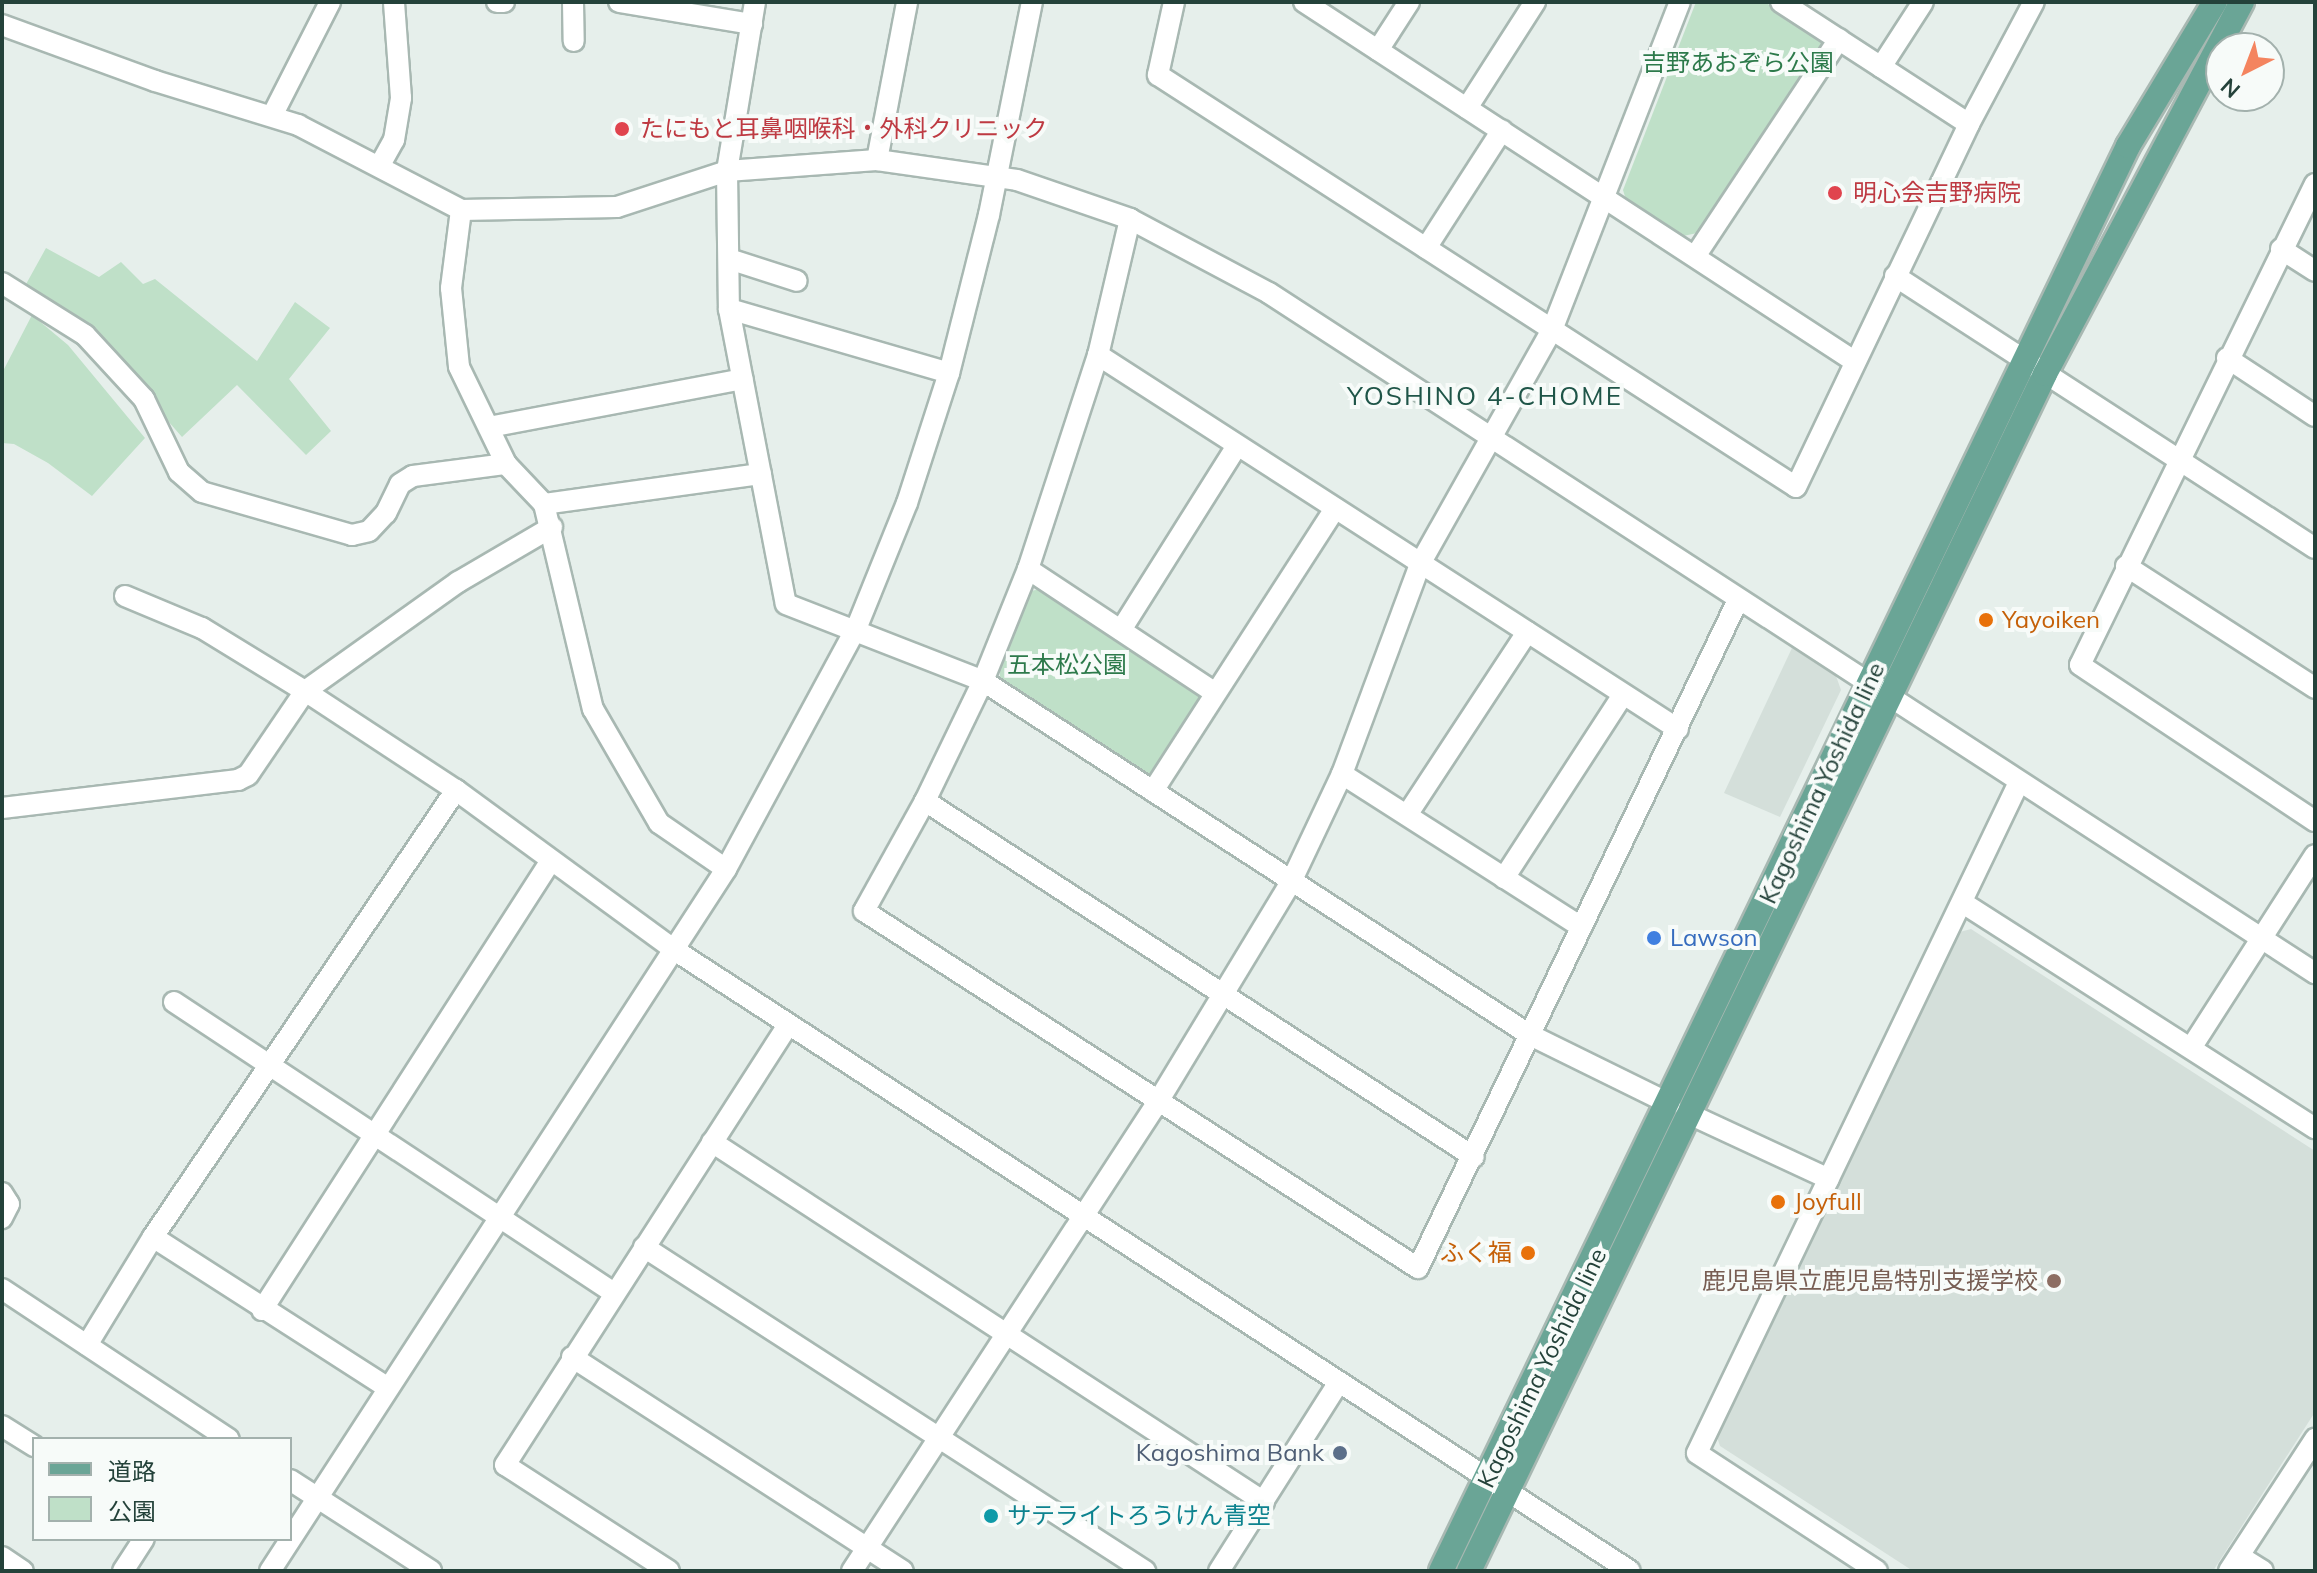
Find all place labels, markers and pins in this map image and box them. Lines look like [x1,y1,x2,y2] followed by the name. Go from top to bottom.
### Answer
[640,115,1048,143] place label: たにもと耳鼻咽喉科・外科クリニック
[611,118,633,140] marker: たにもと耳鼻咽喉科・外科クリニック
[1853,179,2021,207] place label: 明心会吉野病院
[1824,182,1846,204] marker: 明心会吉野病院
[2002,606,2100,634] place label: Yayoiken
[1977,611,1995,629] marker: Yayoiken
[1670,924,1758,952] place label: Lawson
[1645,929,1663,947] marker: Lawson
[1794,1188,1862,1216] place label: Joyfull
[1769,1193,1787,1211] marker: Joyfull
[1440,1239,1512,1267] place label: ふく福
[1519,1244,1537,1262] marker: ふく福
[1702,1267,2038,1295] place label: 鹿児島県立鹿児島特別支援学校
[2045,1272,2063,1290] marker: 鹿児島県立鹿児島特別支援学校
[1136,1439,1324,1467] place label: Kagoshima Bank
[1331,1444,1349,1462] marker: Kagoshima Bank
[1007,1502,1271,1530] place label: サテライトろうけん青空
[982,1507,1000,1525] marker: サテライトろうけん青空

